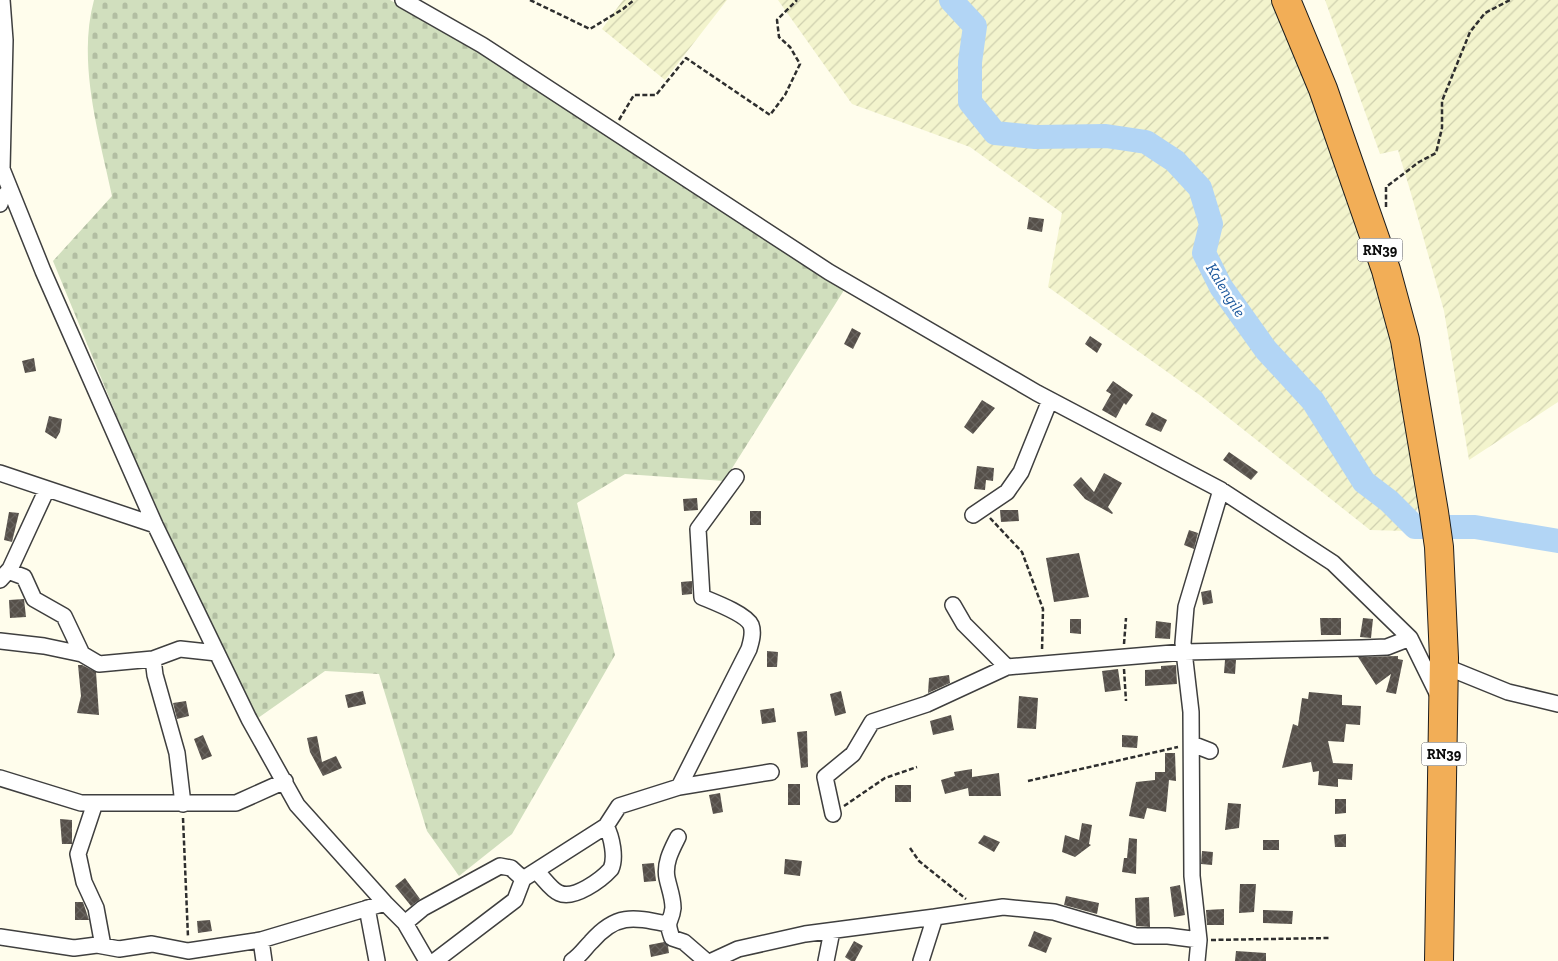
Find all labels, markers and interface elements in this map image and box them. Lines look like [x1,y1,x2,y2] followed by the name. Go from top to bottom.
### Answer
[1358,238,1402,262] road number: RN39
[1202,259,1250,321] water label: Kalengile
[1422,742,1466,766] road number: RN39

